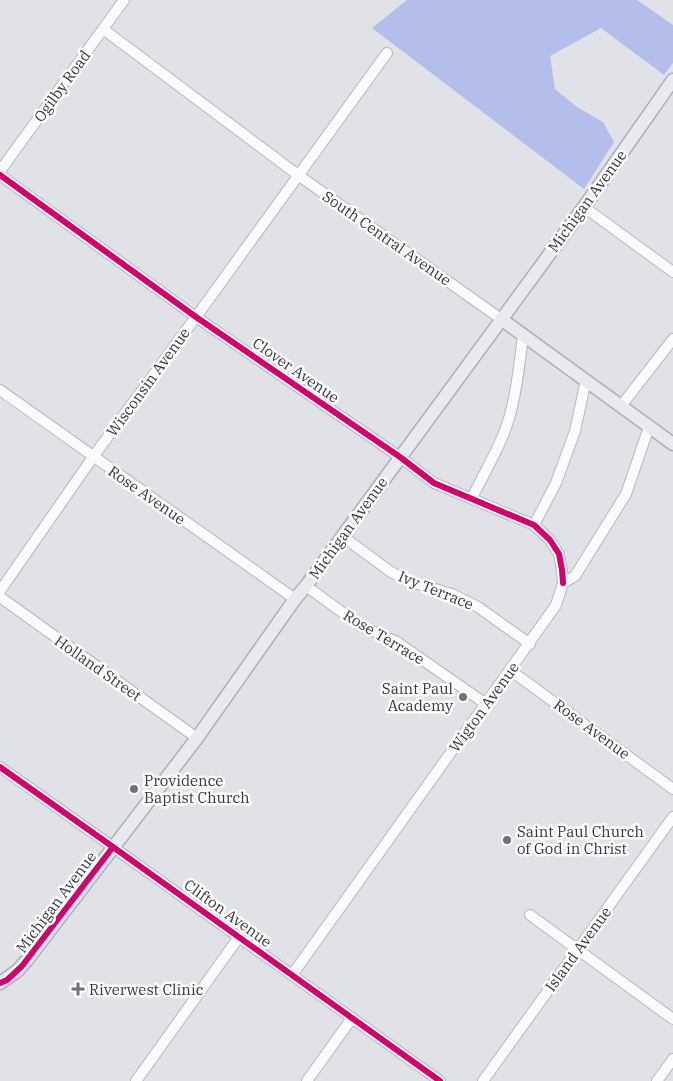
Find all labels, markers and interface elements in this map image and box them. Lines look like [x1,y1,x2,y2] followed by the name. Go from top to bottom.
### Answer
[30,46,94,126] street label: Ogilby Road
[544,146,630,256] street label: Michigan Avenue
[319,186,455,290] street label: South Central Avenue
[102,324,194,440] street label: Wisconsin Avenue
[249,333,343,407] street label: Clover Avenue
[105,461,189,529] street label: Rose Avenue
[305,473,391,583] street label: Michigan Avenue
[396,566,476,614] street label: Ivy Terrace
[340,605,428,669] street label: Rose Terrace
[51,631,145,705] street label: Holland Street
[445,658,523,756] street label: Wigton Avenue
[382,679,453,715] place label: Saint Paul Academy
[457,691,469,703] marker: Saint Paul Academy
[550,695,634,763] street label: Rose Avenue
[144,771,250,807] place label: Providence Baptist Church
[128,783,140,795] marker: Providence Baptist Church
[517,822,644,858] place label: Saint Paul Church of God in Christ
[501,834,513,846] marker: Saint Paul Church of God in Christ
[12,848,100,956] street label: Michigan Avenue
[180,875,276,951] street label: Clifton Avenue
[541,903,615,995] street label: Island Avenue
[89,980,204,999] place label: Riverwest Clinic
[71,982,85,996] marker: Riverwest Clinic

